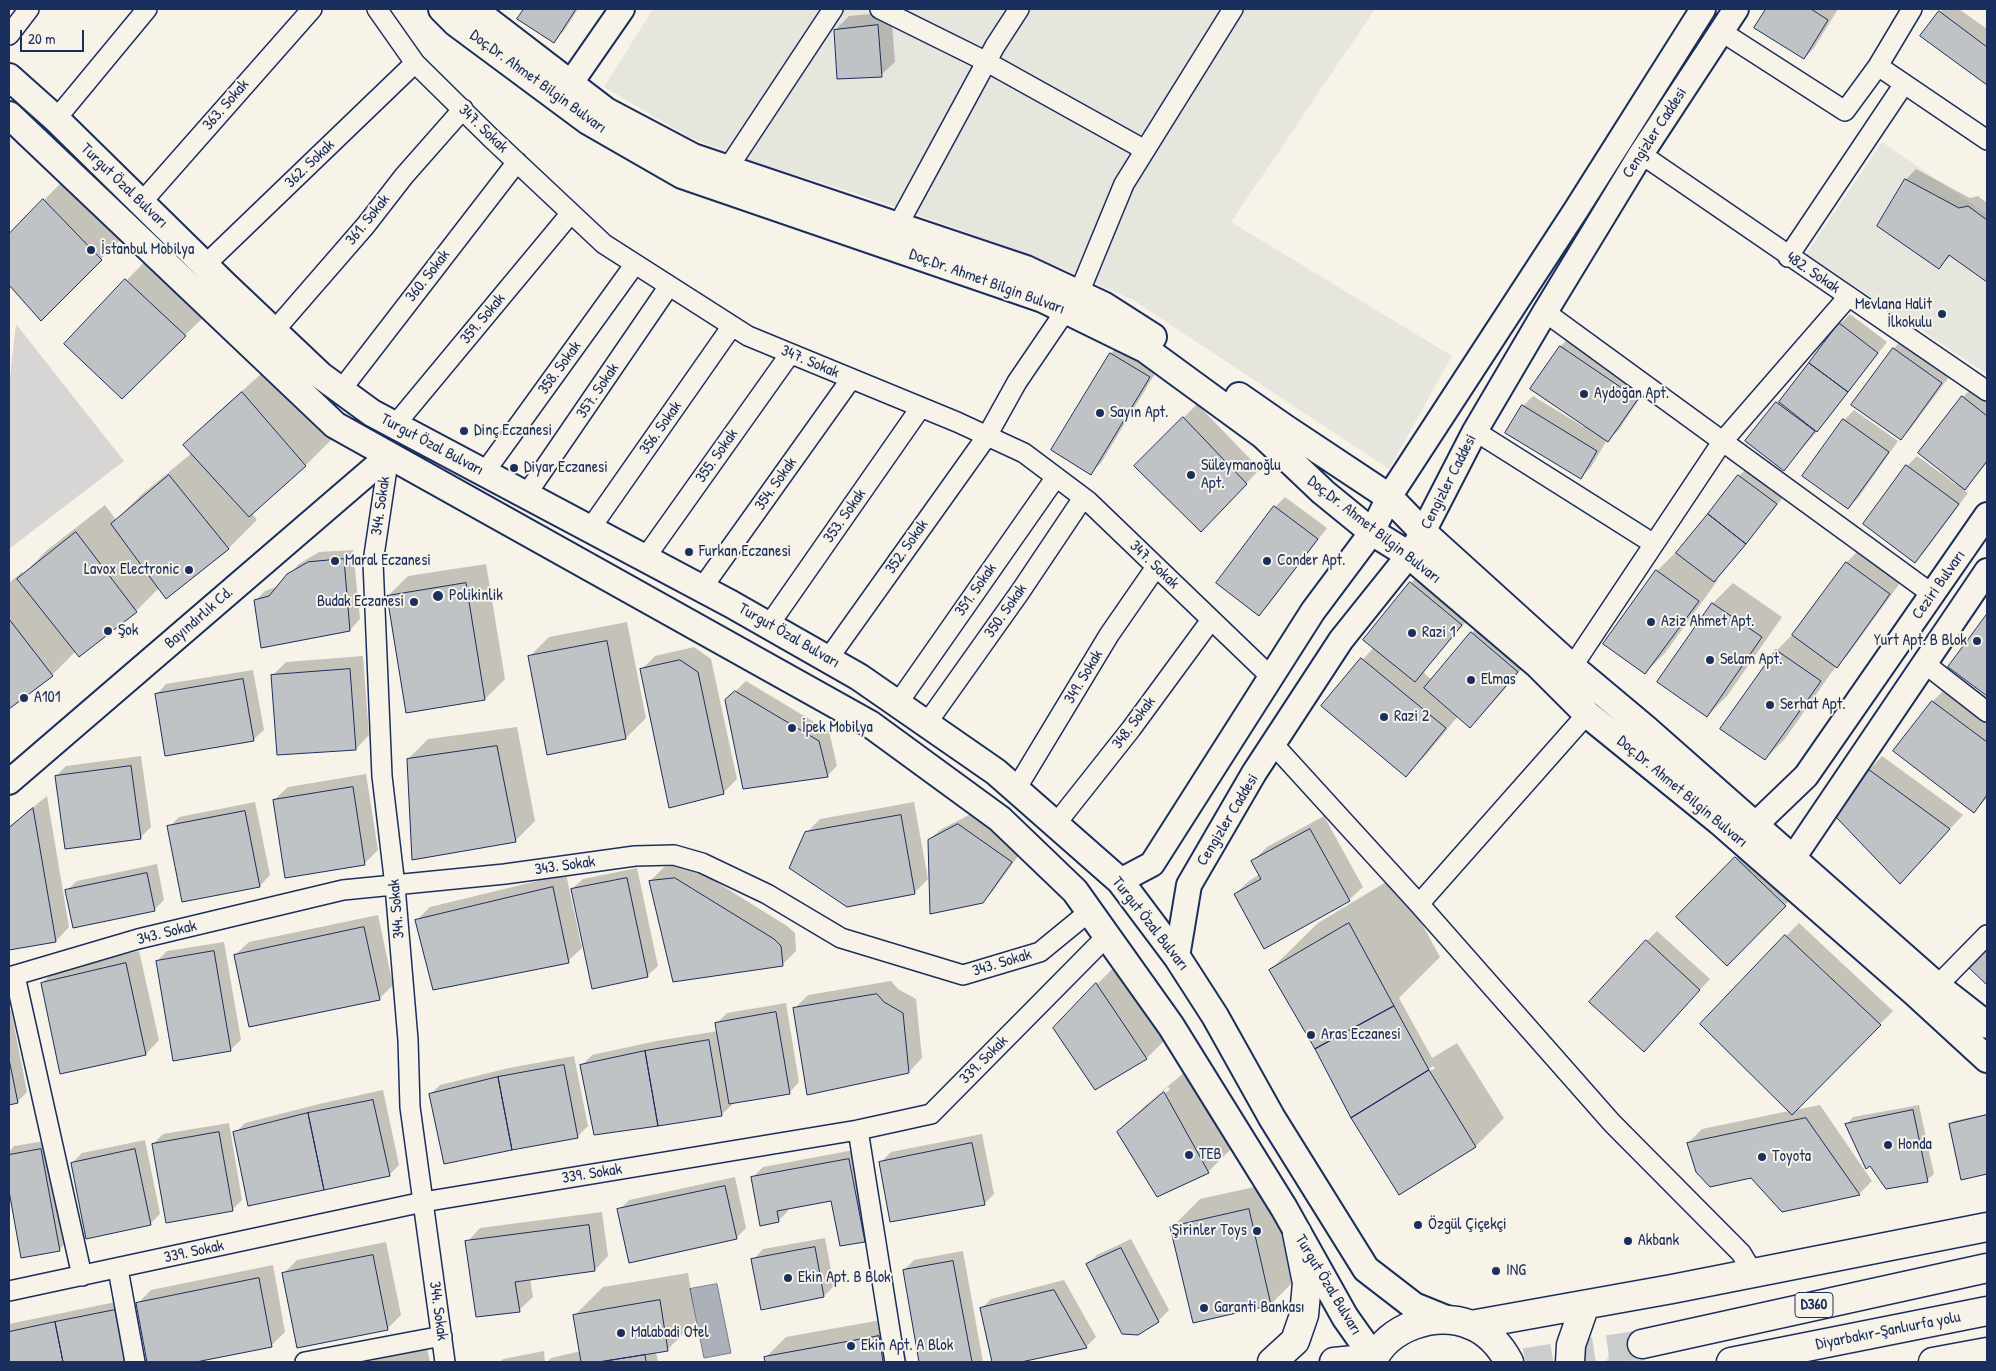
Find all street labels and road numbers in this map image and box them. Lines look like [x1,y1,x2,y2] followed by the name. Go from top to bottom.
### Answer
[466,26,610,138] street label: Doç.Dr. Ahmet Bilgin Bulvarı
[199,76,253,134] street label: 363. Sokak
[1619,84,1691,182] street label: Cengizler Caddesi
[454,101,512,157] street label: 347. Sokak
[281,136,339,192] street label: 362. Sokak
[76,140,172,232] street label: Turgut Özal Bulvarı
[342,191,394,249] street label: 361. Sokak
[907,245,1067,319] street label: Doç.Dr. Ahmet Bilgin Bulvarı
[402,246,454,306] street label: 360. Sokak
[1782,248,1844,298] street label: 482. Sokak
[456,290,510,348] street label: 359. Sokak
[534,338,586,398] street label: 358. Sokak
[778,341,842,383] street label: 347. Sokak
[573,360,623,422] street label: 357. Sokak
[636,398,686,458] street label: 356. Sokak
[377,410,487,480] street label: Turgut Özal Bulvarı
[692,425,742,487] street label: 355. Sokak
[1417,431,1481,533] street label: Cengizler Caddesi
[751,454,801,514] street label: 354. Sokak
[1303,472,1445,588] street label: Doç.Dr. Ahmet Bilgin Bulvarı
[367,475,395,537] street label: 344. Sokak
[819,485,871,547] street label: 353. Sokak
[881,516,933,578] street label: 352. Sokak
[1125,537,1183,593] street label: 347. Sokak
[1908,547,1970,623] street label: Ceziri Bulvarı
[951,560,1001,620] street label: 351. Sokak
[980,580,1032,642] street label: 350. Sokak
[161,583,237,653] street label: Bayındırlık Cd.
[735,599,843,673] street label: Turgut Özal Bulvarı
[1060,647,1108,707] street label: 349. Sokak
[1108,693,1160,753] street label: 348. Sokak
[1613,732,1751,852] street label: Doç.Dr. Ahmet Bilgin Bulvarı
[1193,770,1263,870] street label: Cengizler Caddesi
[534,852,596,880] street label: 343. Sokak
[1107,873,1193,975] street label: Turgut Özal Bulvarı
[385,878,409,940] street label: 344. Sokak
[135,916,199,950] street label: 343. Sokak
[970,945,1034,981] street label: 343. Sokak
[956,1032,1012,1088] street label: 339. Sokak
[561,1160,623,1188] street label: 339. Sokak
[1290,1231,1366,1339] street label: Turgut Özal Bulvarı
[162,1236,226,1268] street label: 339. Sokak
[424,1280,452,1342] street label: 344. Sokak
[1795,1292,1833,1318] road number: D360
[1814,1308,1962,1354] street label: Diyarbakır-Şanlıurfa yolu

